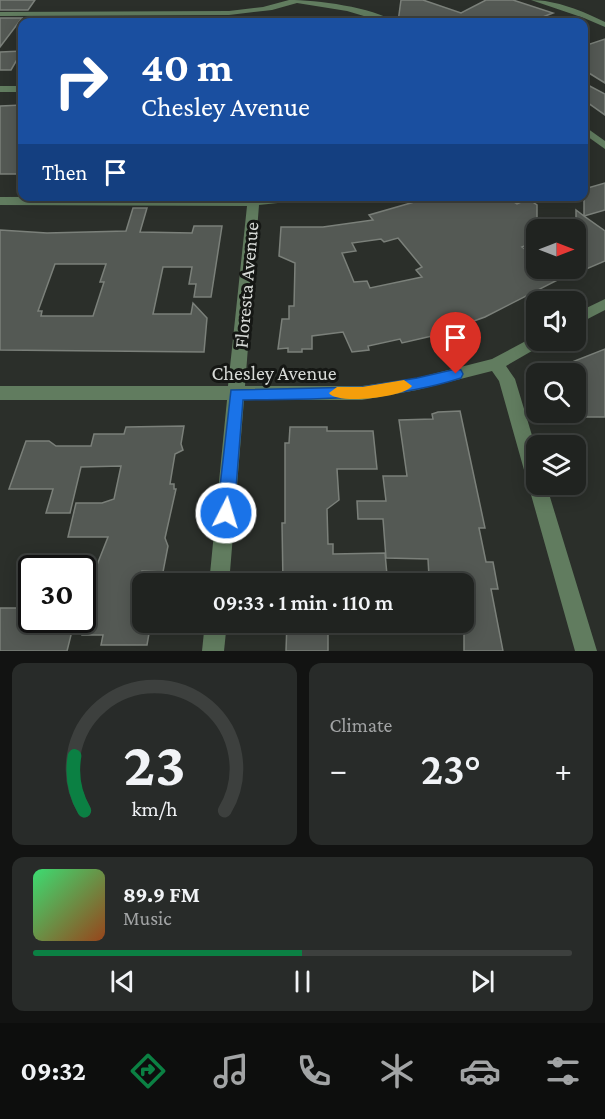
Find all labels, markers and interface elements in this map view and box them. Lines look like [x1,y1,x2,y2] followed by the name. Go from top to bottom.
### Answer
[42,42,120,120] icon: right
[141,43,233,90] text: 40 m
[141,92,310,122] text: Chesley Avenue
[99,156,132,189] icon: arrive
[42,160,87,185] text: Then
[526,219,586,279] north arrow
[526,219,586,495] map controls
[230,221,263,349] street label: Floresta Avenue
[526,291,586,351] button: sound
[430,312,481,374] pin
[439,321,472,354] icon: arrive
[211,362,337,385] street label: Chesley Avenue
[526,363,586,423] button: search
[526,435,586,495] button: layers
[194,481,258,545] position arrow
[18,555,96,633] speed limit sign: 30
[213,590,393,615] text: 09:33 · 1 min · 110 m
[330,714,392,736] text: Climate
[123,729,185,798] text: 23
[421,744,481,794] text: 23°
[330,751,347,788] text: −
[555,751,572,788] text: +
[131,797,178,821] text: km/h
[123,882,200,907] text: 89.9 FM
[123,907,172,929] text: Music
[106,965,139,998] icon: previous
[286,965,319,998] icon: pause
[466,965,499,998] icon: next
[127,1050,169,1092] icon: directions
[210,1050,252,1092] icon: music
[293,1050,335,1092] icon: phone
[376,1050,418,1092] icon: climate
[459,1050,501,1092] icon: car
[542,1050,584,1092] icon: filters
[21,1056,86,1086] text: 09:32

